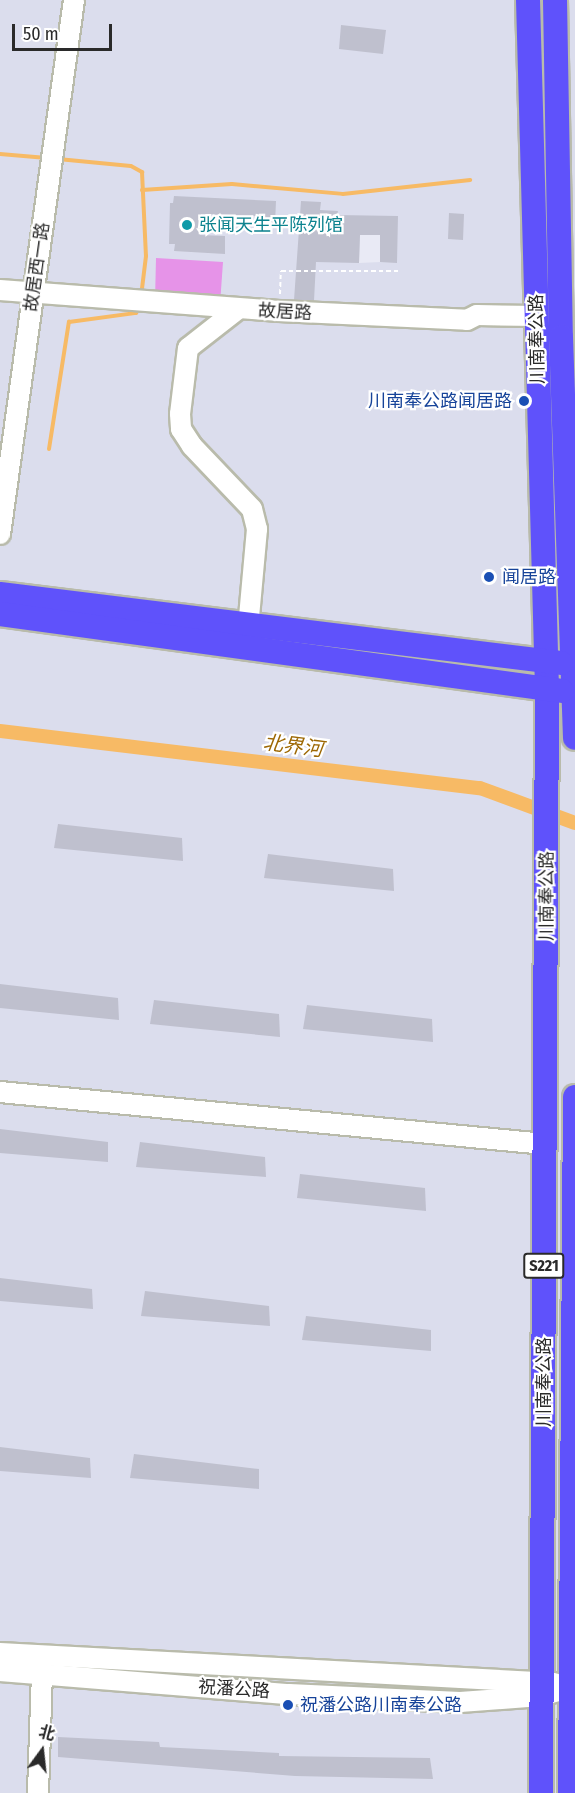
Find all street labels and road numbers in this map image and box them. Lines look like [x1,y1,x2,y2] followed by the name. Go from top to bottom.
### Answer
[20,221,54,313] street label: 故居西一路
[525,294,549,384] street label: 川南奉公路
[257,300,313,324] street label: 故居路
[536,851,558,941] street label: 川南奉公路
[523,1253,565,1279] road number: S221
[533,1337,555,1427] street label: 川南奉公路
[197,1676,271,1702] street label: 祝潘公路

